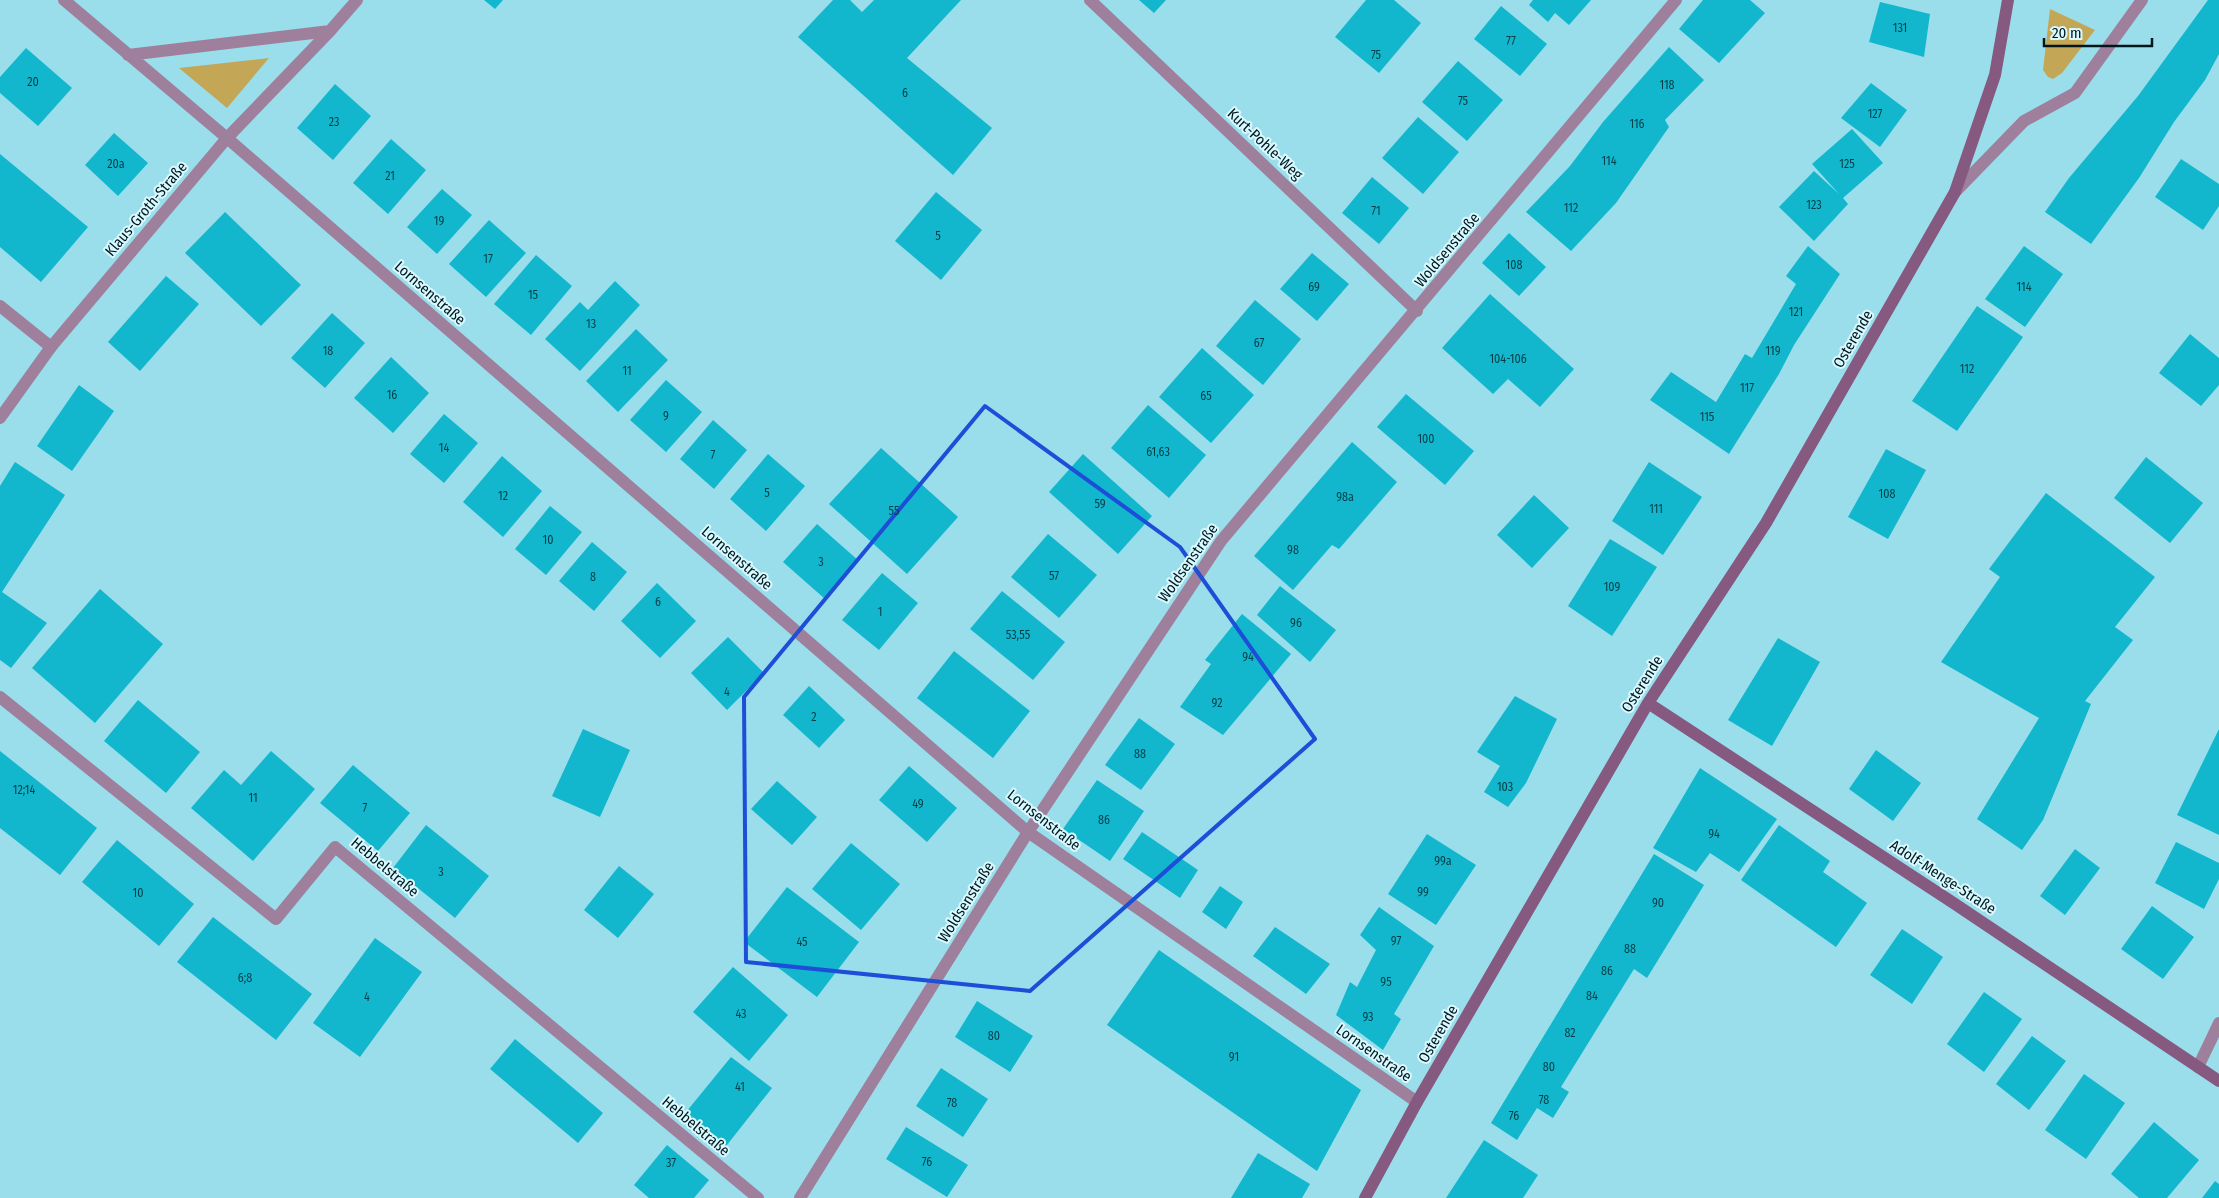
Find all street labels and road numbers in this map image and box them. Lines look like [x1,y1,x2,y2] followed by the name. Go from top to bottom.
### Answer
[1224,105,1306,183] street label: Kurt-Pohle-Weg
[101,158,191,260] street label: Klaus-Groth-Straße
[1411,209,1483,291] street label: Woldsenstraße
[391,257,469,329] street label: Lornsenstraße
[1829,307,1877,371] street label: Osterende
[1154,520,1222,606] street label: Woldsenstraße
[698,522,776,594] street label: Lornsenstraße
[1618,652,1666,716] street label: Osterende
[1004,786,1084,854] street label: Lornsenstraße
[348,834,422,900] street label: Hebbelstraße
[1887,836,1999,918] street label: Adolf-Menge-Straße
[934,858,998,946] street label: Woldsenstraße
[1414,1002,1462,1066] street label: Osterende
[1333,1020,1415,1086] street label: Lornsenstraße
[659,1093,733,1159] street label: Hebbelstraße

